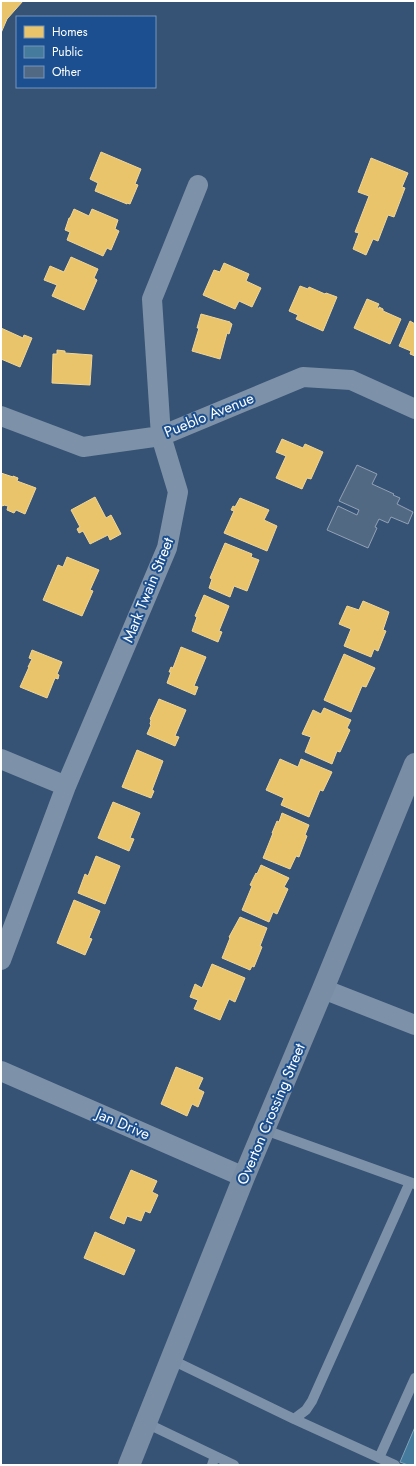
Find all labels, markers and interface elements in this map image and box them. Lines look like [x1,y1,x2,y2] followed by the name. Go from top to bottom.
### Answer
[16,16,156,88] legend
[52,23,88,41] text: Homes
[52,43,83,61] text: Public
[52,63,82,81] text: Other
[161,387,257,443] street label: Pueblo Avenue
[117,534,179,646] street label: Mark Twain Street
[231,1040,311,1188] street label: Overton Crossing Street
[91,1102,154,1145] street label: Jan Drive

